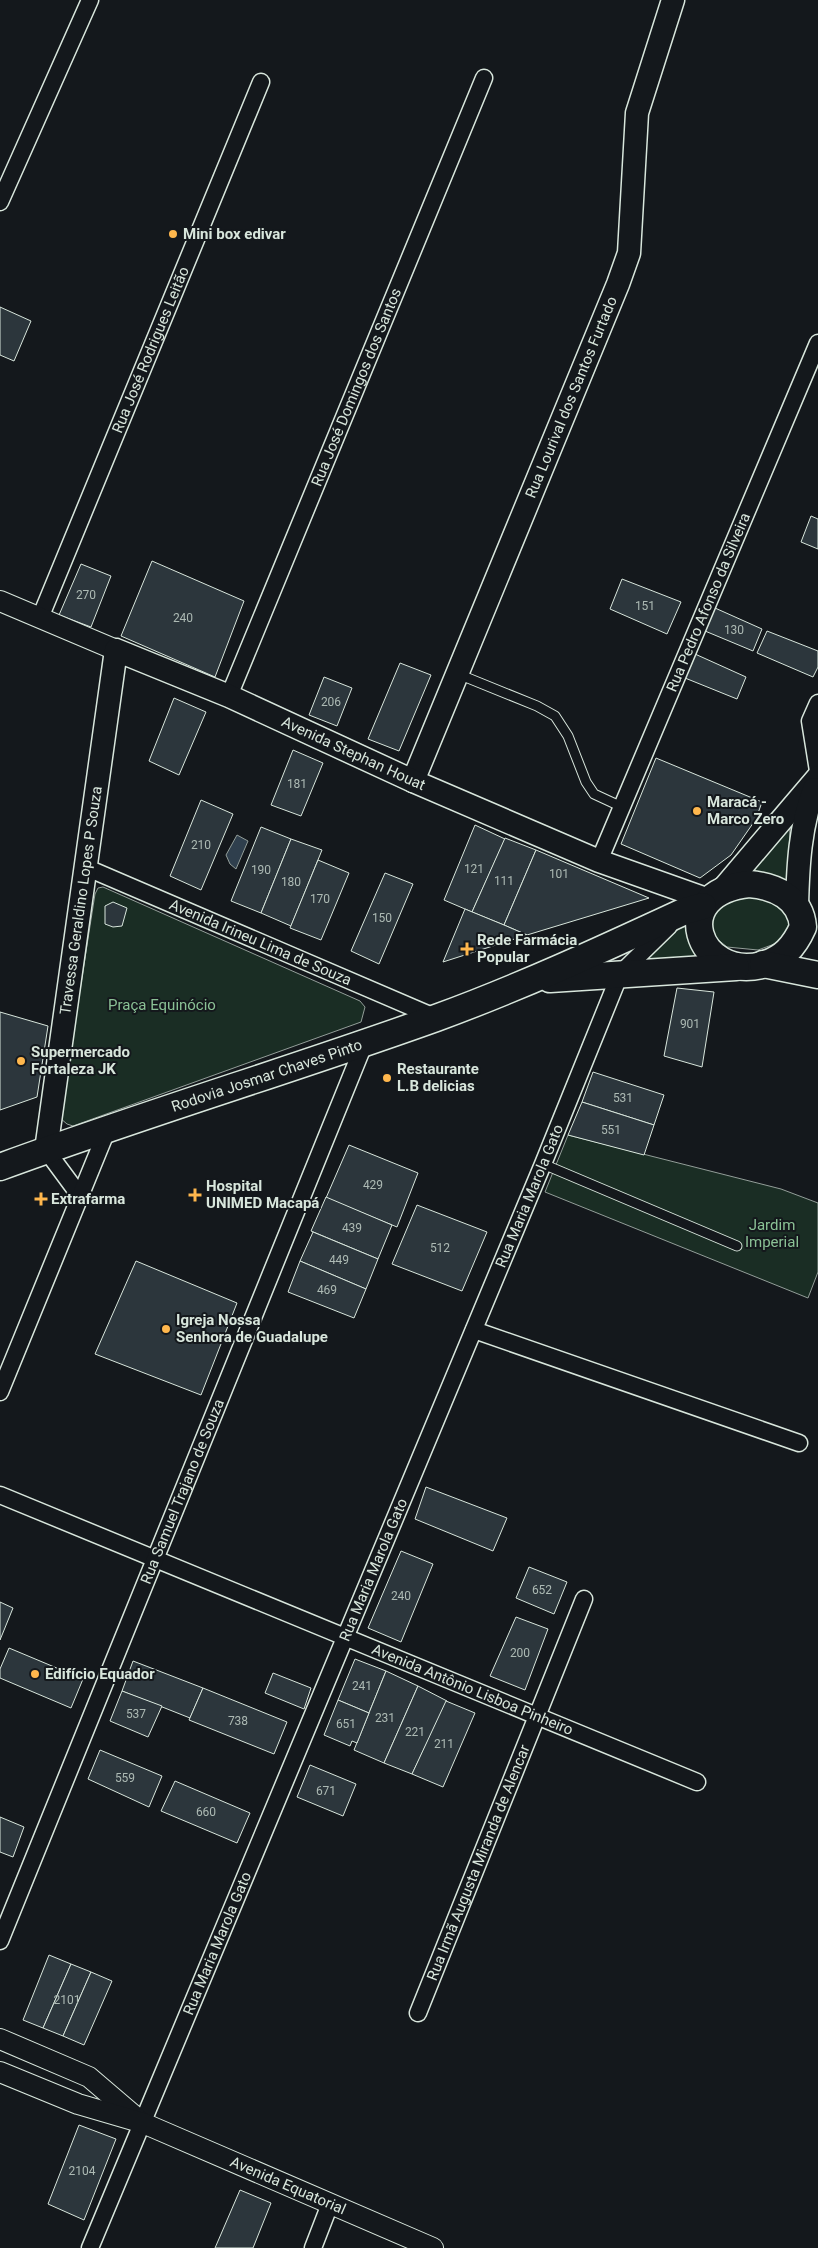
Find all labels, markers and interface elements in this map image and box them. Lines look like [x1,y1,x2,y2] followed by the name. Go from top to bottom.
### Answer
[183,225,286,243] place label: Mini box edivar
[167,228,179,240] marker: Mini box edivar
[108,264,193,436] street label: Rua José Rodrigues Leitão
[308,286,405,489] street label: Rua José Domingos dos Santos
[522,294,621,501] street label: Rua Lourival dos Santos Furtado
[663,510,754,694] street label: Rua Pedro Afonso da Silveira
[76,588,96,602] house number: 270
[635,599,655,613] house number: 151
[173,611,193,625] house number: 240
[724,623,744,637] house number: 130
[321,695,341,709] house number: 206
[279,713,428,794] street label: Avenida Stephan Houat
[287,777,307,791] house number: 181
[56,785,106,1016] street label: Travessa Geraldino Lopes P Souza
[707,793,784,828] place label: Maracá - Marco Zero
[691,805,703,817] marker: Maracá - Marco Zero
[191,838,211,852] house number: 210
[464,862,484,876] house number: 121
[251,863,271,877] house number: 190
[549,867,569,881] house number: 101
[494,874,514,888] house number: 111
[281,875,301,889] house number: 180
[310,892,330,906] house number: 170
[167,895,354,989] street label: Avenida Irineu Lima de Souza
[372,911,392,925] house number: 150
[477,931,577,966] place label: Rede Farmácia Popular
[461,943,473,955] marker: Rede Farmácia Popular
[108,996,216,1014] park label: Praça Equinócio
[680,1017,700,1031] house number: 901
[169,1036,364,1116] street label: Rodovia Josmar Chaves Pinto
[31,1043,130,1078] place label: Supermercado Fortaleza JK
[15,1055,27,1067] marker: Supermercado Fortaleza JK
[397,1060,479,1095] place label: Restaurante L.B delicias
[381,1072,393,1084] marker: Restaurante L.B delicias
[613,1091,633,1105] house number: 531
[492,1122,567,1270] street label: Rua Maria Marola Gato
[601,1123,621,1137] house number: 551
[206,1177,319,1212] place label: Hospital UNIMED Macapá
[363,1178,383,1192] house number: 429
[188,1188,202,1202] marker: Hospital UNIMED Macapá
[51,1190,125,1208] place label: Extrafarma
[35,1193,47,1205] marker: Extrafarma
[745,1216,799,1251] park label: Jardim Imperial
[342,1221,362,1235] house number: 439
[430,1241,450,1255] house number: 512
[329,1253,349,1267] house number: 449
[317,1283,337,1297] house number: 469
[176,1311,328,1346] place label: Igreja Nossa Senhora de Guadalupe
[160,1323,172,1335] marker: Igreja Nossa Senhora de Guadalupe
[137,1396,228,1587] street label: Rua Samuel Trajano de Souza
[336,1496,411,1644] street label: Rua Maria Marola Gato
[532,1583,552,1597] house number: 652
[391,1589,411,1603] house number: 240
[369,1640,576,1739] street label: Avenida Antônio Lisboa Pinheiro
[510,1646,530,1660] house number: 200
[45,1665,155,1683] place label: Edifício Equador
[29,1668,41,1680] marker: Edifício Equador
[352,1679,372,1693] house number: 241
[126,1707,146,1721] house number: 537
[375,1711,395,1725] house number: 231
[228,1714,248,1728] house number: 738
[336,1717,356,1731] house number: 651
[405,1725,425,1739] house number: 221
[434,1737,454,1751] house number: 211
[423,1742,534,1983] street label: Rua Irmã Augusta Miranda de Alencar
[115,1771,135,1785] house number: 559
[316,1784,336,1798] house number: 671
[196,1805,216,1819] house number: 660
[179,1869,255,2018] street label: Rua Maria Marola Gato
[54,1993,80,2007] house number: 2101
[227,2153,349,2218] street label: Avenida Equatorial
[69,2164,96,2178] house number: 2104

